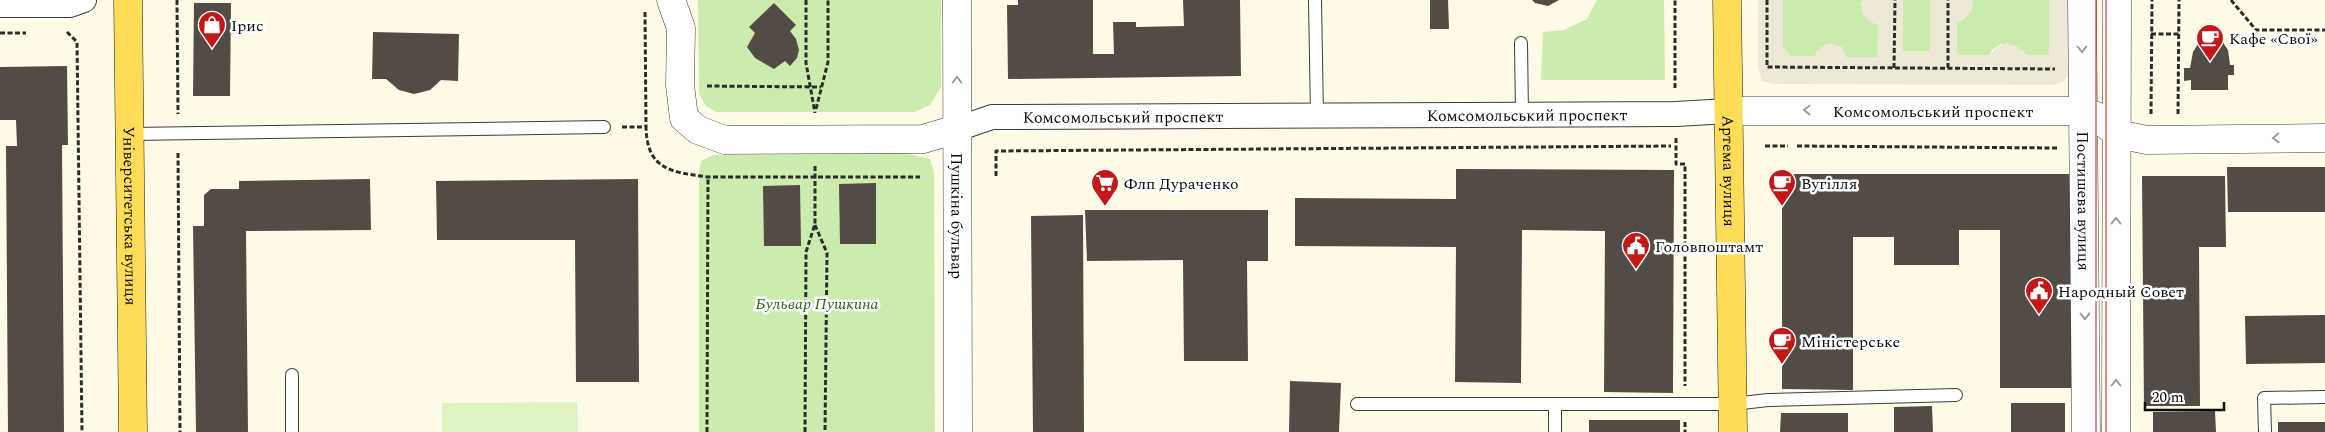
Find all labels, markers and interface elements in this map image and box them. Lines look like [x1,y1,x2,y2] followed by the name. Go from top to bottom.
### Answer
[197,10,227,49] shop icon: Ірис
[231,14,264,38] place label: Ірис
[2195,23,2225,62] cafe icon: Кафе «Свої»
[2229,27,2318,51] place label: Кафе «Свої»
[2077,45,2088,53] one-way arrow
[952,76,962,84] one-way arrow
[1833,100,2033,124] street label: Комсомольський проспект
[1427,103,1627,128] street label: Комсомольський проспект
[1023,105,1223,130] street label: Комсомольський проспект
[1802,105,1810,115] one-way arrow
[1716,115,1741,227] street label: Артема вулиця
[116,126,143,306] street label: Університетська вулиця
[2070,131,2096,271] street label: Постишева вулиця
[2272,133,2280,143] one-way arrow
[944,153,969,279] street label: Пушкіна бульвар
[1090,168,1120,207] supermarket icon: Флп Дураченко
[1767,168,1797,207] cafe icon: Вугілля
[1124,172,1239,196] place label: Флп Дураченко
[1801,172,1857,196] place label: Вугілля
[2111,217,2121,224] one-way arrow
[1621,231,1651,270] public building icon: Головпоштамт
[1655,235,1763,259] place label: Головпоштамт
[2024,276,2054,315] public building icon: Народный Совет
[2058,280,2184,304] place label: Народный Совет
[756,292,878,316] park label: Бульвар Пушкина
[2080,312,2090,320] one-way arrow
[1767,326,1797,365] cafe icon: Міністерське
[1801,330,1900,354] place label: Міністерське
[2111,379,2121,387] one-way arrow
[2145,380,2224,412] scale bar
[2152,386,2184,409] text: 20 m

